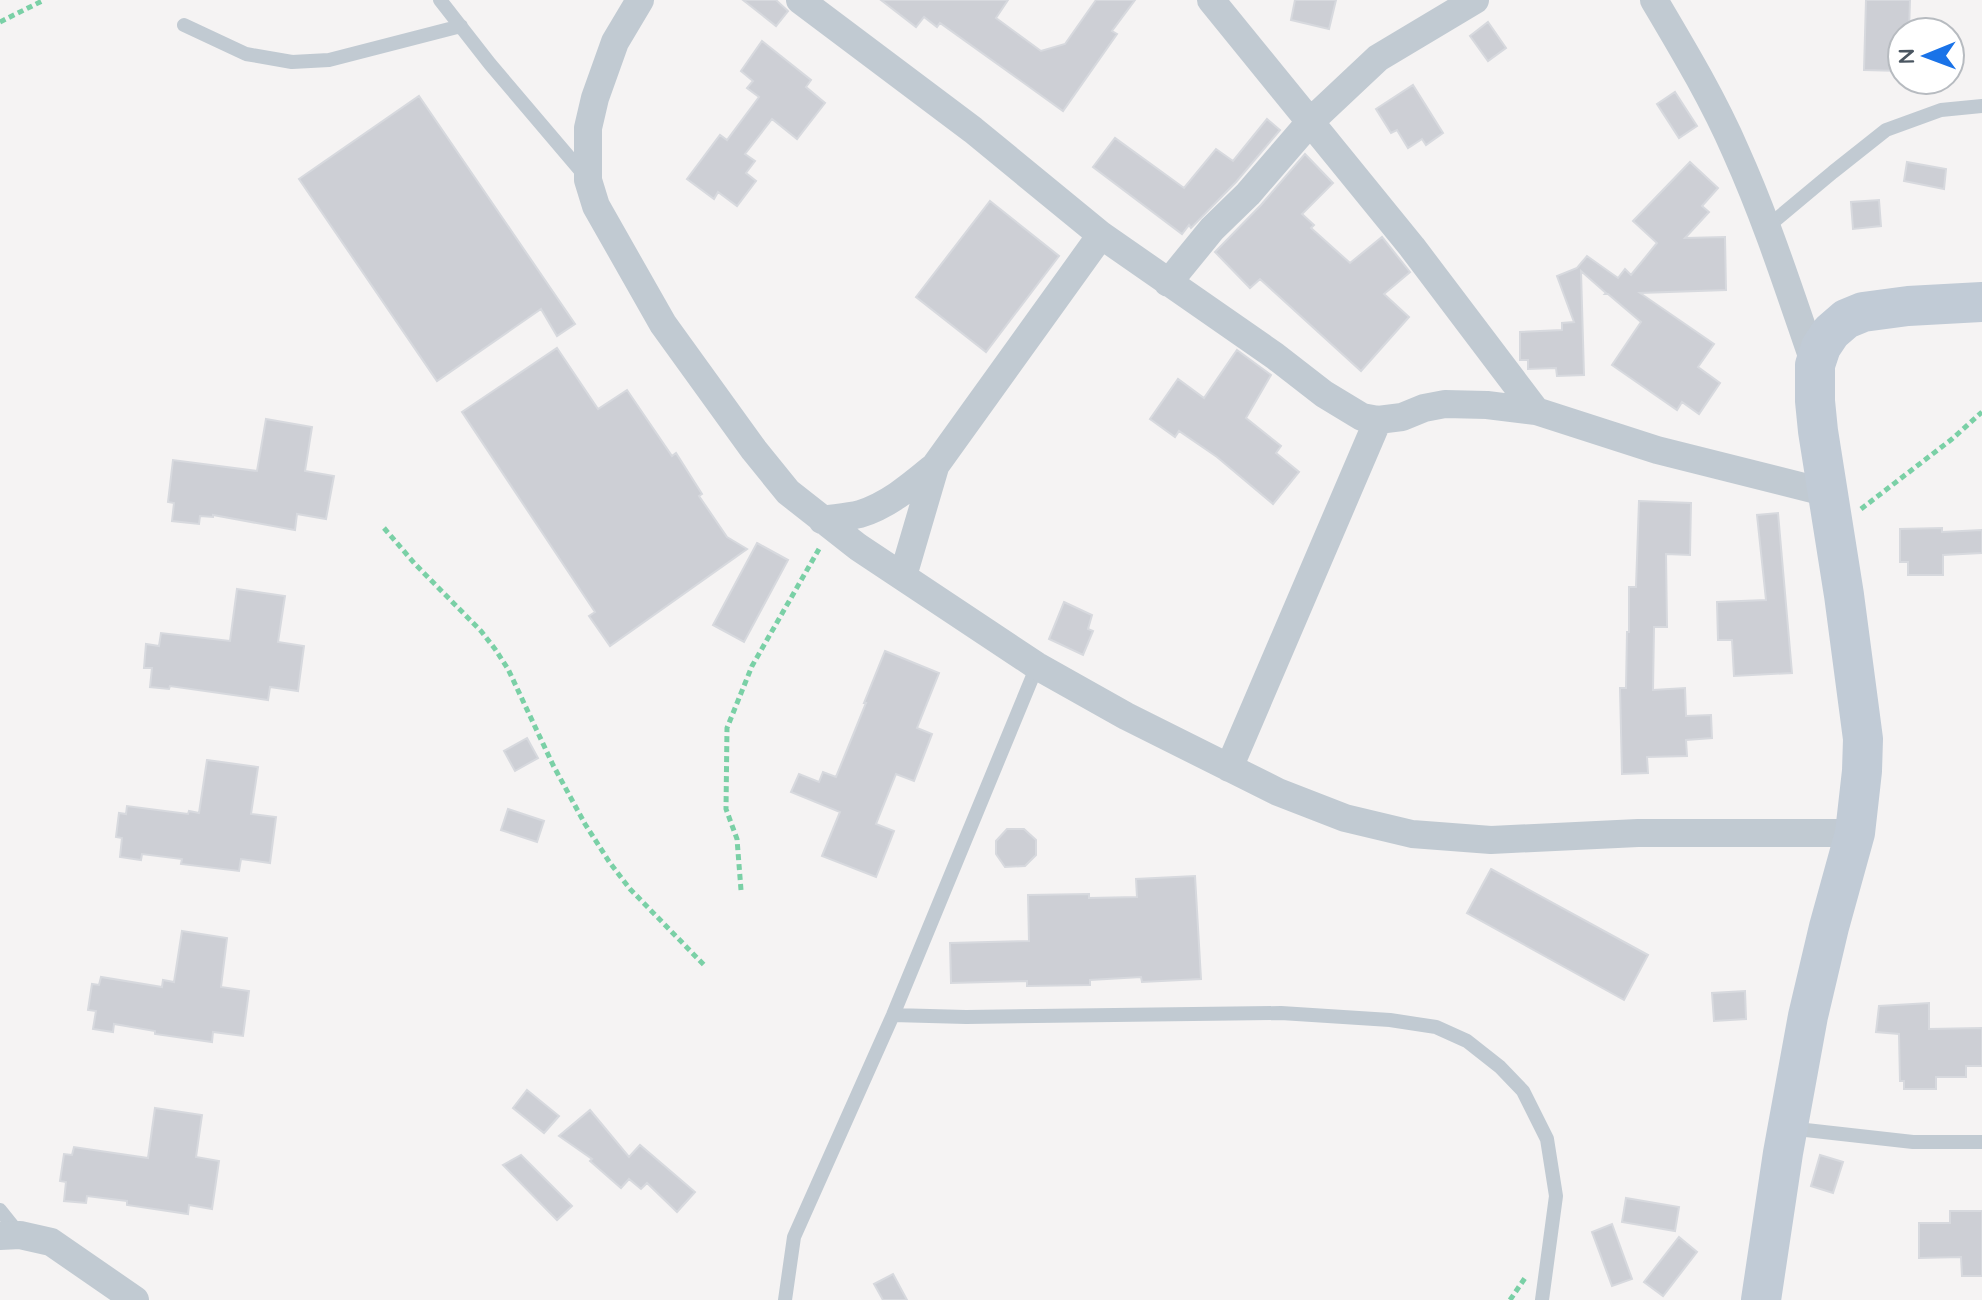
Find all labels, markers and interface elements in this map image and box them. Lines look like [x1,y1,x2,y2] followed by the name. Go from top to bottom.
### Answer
[1886,16,1966,96] north arrow
[1892,48,1920,65] text: N

